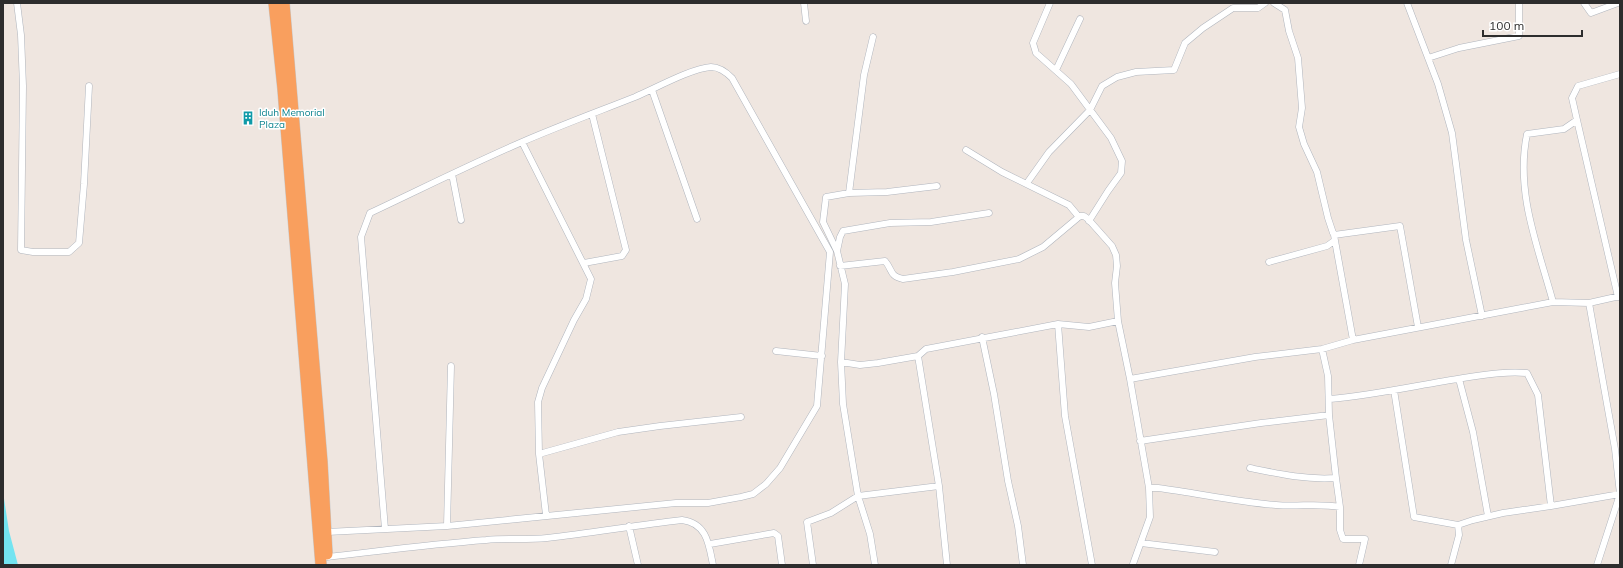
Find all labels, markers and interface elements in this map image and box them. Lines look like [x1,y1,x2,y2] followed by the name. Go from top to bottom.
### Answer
[1483,12,1582,38] scale bar
[1489,18,1524,33] text: 100 m
[259,106,325,131] place label: Iduh Memorial Plaza
[240,110,256,126] building icon: Iduh Memorial Plaza

